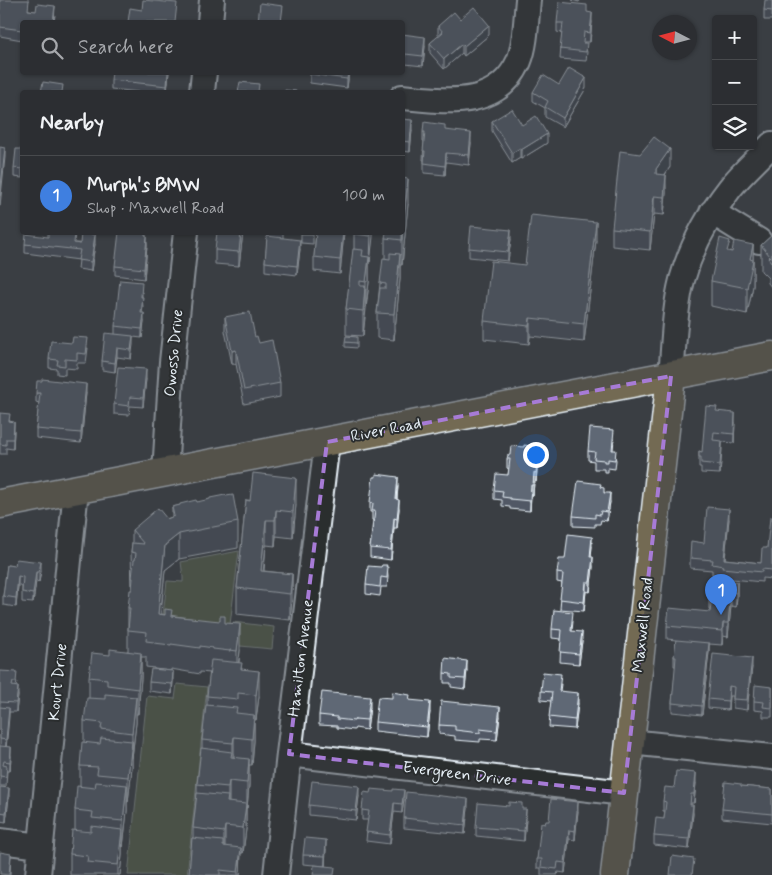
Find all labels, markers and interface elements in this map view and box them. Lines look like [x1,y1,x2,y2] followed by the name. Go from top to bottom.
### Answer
[652,15,697,60] north arrow
[712,15,757,150] map controls
[712,15,757,60] button: +
[20,20,405,75] search box
[38,34,66,62] icon: search
[78,35,174,60] text: Search here
[712,60,757,105] button: −
[712,105,757,150] button: layers
[40,109,104,137] text: Nearby
[87,173,200,198] text: Murph's BMW
[52,185,60,206] text: 1
[342,185,385,206] text: 100 m
[87,198,224,219] text: Shop · Maxwell Road
[160,308,188,398] street label: Owosso Drive
[349,413,423,447] street label: River Road
[523,442,549,468] your location
[705,574,737,615] pin: 1
[628,576,658,674] street label: Maxwell Road
[283,598,319,718] street label: Hamilton Avenue
[43,642,73,722] street label: Kourt Drive
[401,757,513,792] street label: Evergreen Drive

